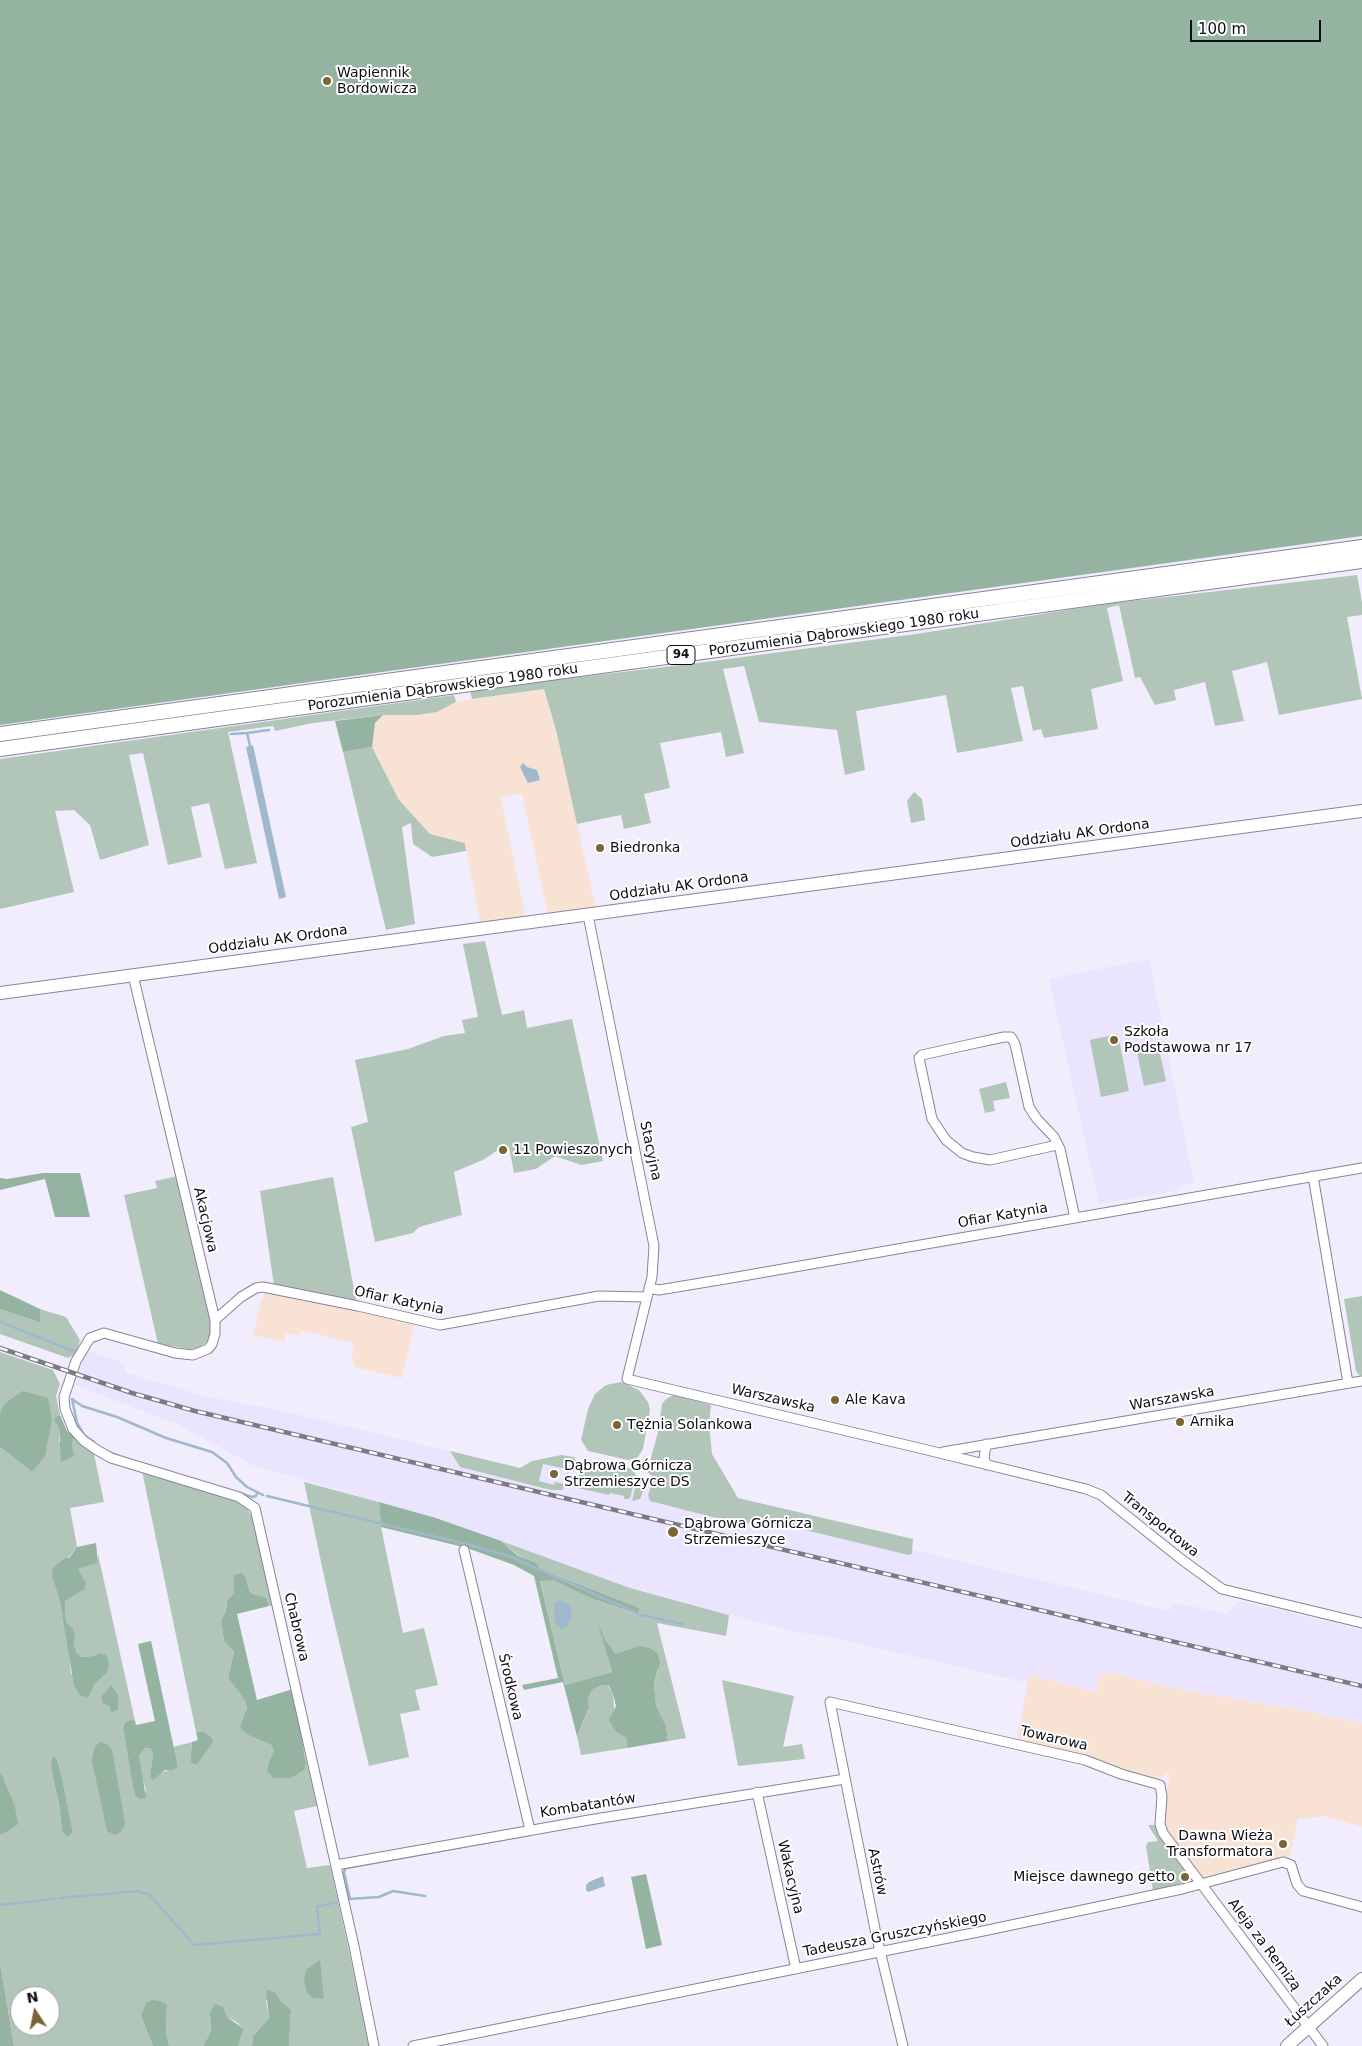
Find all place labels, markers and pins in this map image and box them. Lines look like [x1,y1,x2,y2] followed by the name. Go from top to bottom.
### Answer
[337,65,417,98] place label: Wapiennik Bordowicza
[321,75,333,87] marker: Wapiennik Bordowicza
[610,840,680,856] place label: Biedronka
[594,842,606,854] marker: Biedronka
[1124,1024,1252,1056] place label: Szkoła Podstawowa nr 17
[1108,1034,1120,1046] marker: Szkoła Podstawowa nr 17
[513,1142,633,1158] place label: 11 Powieszonych
[497,1144,509,1156] marker: 11 Powieszonych
[845,1392,906,1408] place label: Ale Kava
[829,1394,841,1406] marker: Ale Kava
[1190,1414,1234,1430] place label: Arnika
[1174,1416,1186,1428] marker: Arnika
[627,1417,752,1433] place label: Tężnia Solankowa
[611,1419,623,1431] marker: Tężnia Solankowa
[564,1458,692,1490] place label: Dąbrowa Górnicza Strzemieszyce DS
[548,1468,560,1480] marker: Dąbrowa Górnicza Strzemieszyce DS
[684,1516,812,1548] place label: Dąbrowa Górnicza Strzemieszyce
[666,1525,680,1539] marker: Dąbrowa Górnicza Strzemieszyce
[1166,1828,1273,1860] place label: Dawna Wieża Transformatora
[1277,1838,1289,1850] marker: Dawna Wieża Transformatora
[1013,1869,1175,1885] place label: Miejsce dawnego getto
[1179,1871,1191,1883] marker: Miejsce dawnego getto

